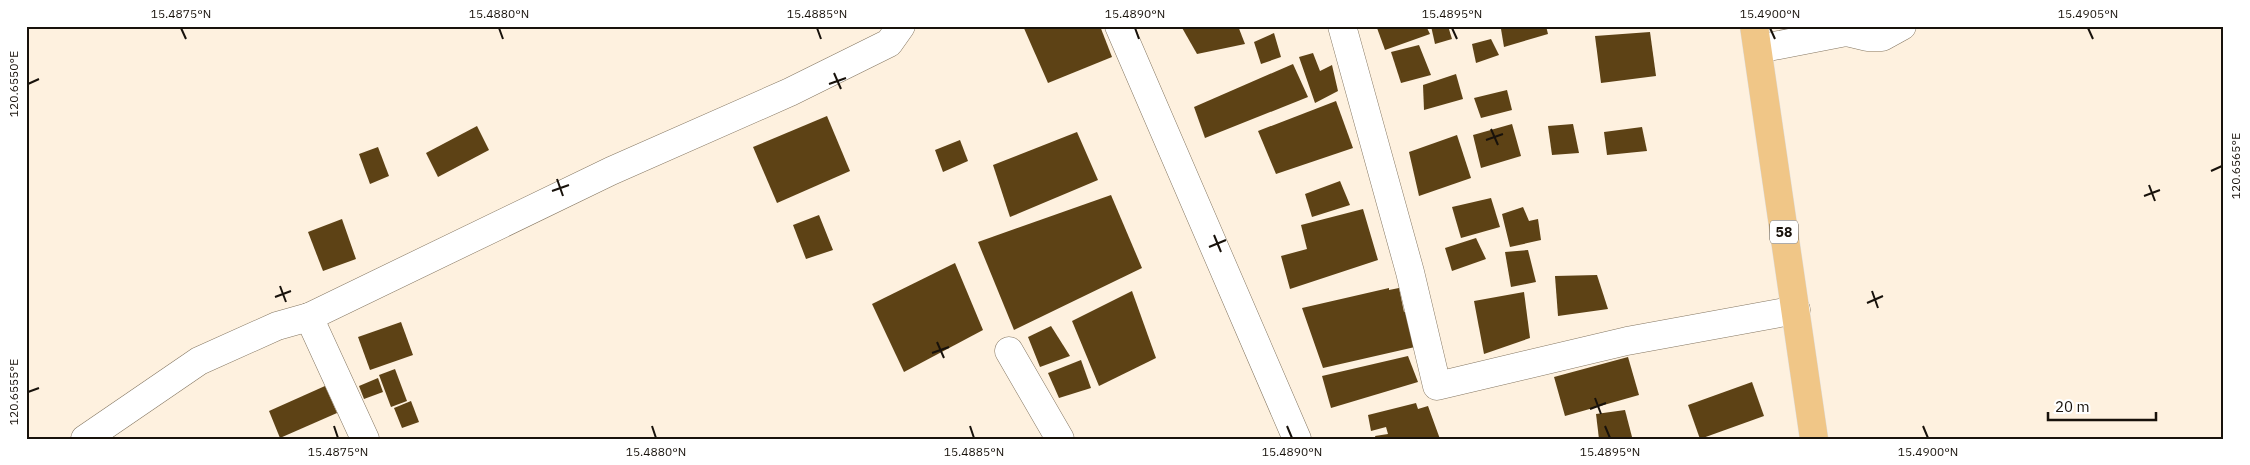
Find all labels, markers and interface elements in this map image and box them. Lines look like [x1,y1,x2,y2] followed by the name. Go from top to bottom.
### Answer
[151,6,211,21] text: 15.4875°N
[469,6,529,21] text: 15.4880°N
[787,6,847,21] text: 15.4885°N
[1105,6,1165,21] text: 15.4890°N
[1422,6,1482,21] text: 15.4895°N
[1740,6,1800,21] text: 15.4900°N
[2058,6,2118,21] text: 15.4905°N
[6,51,21,117] text: 120.6550°E
[2228,133,2243,199] text: 120.6565°E
[1770,220,1798,243] road number: 58
[6,359,21,425] text: 120.6555°E
[2048,390,2155,422] scale bar
[2055,397,2090,416] text: 20 m
[308,444,368,459] text: 15.4875°N
[626,444,686,459] text: 15.4880°N
[944,444,1004,459] text: 15.4885°N
[1262,444,1322,459] text: 15.4890°N
[1580,444,1640,459] text: 15.4895°N
[1898,444,1958,459] text: 15.4900°N

